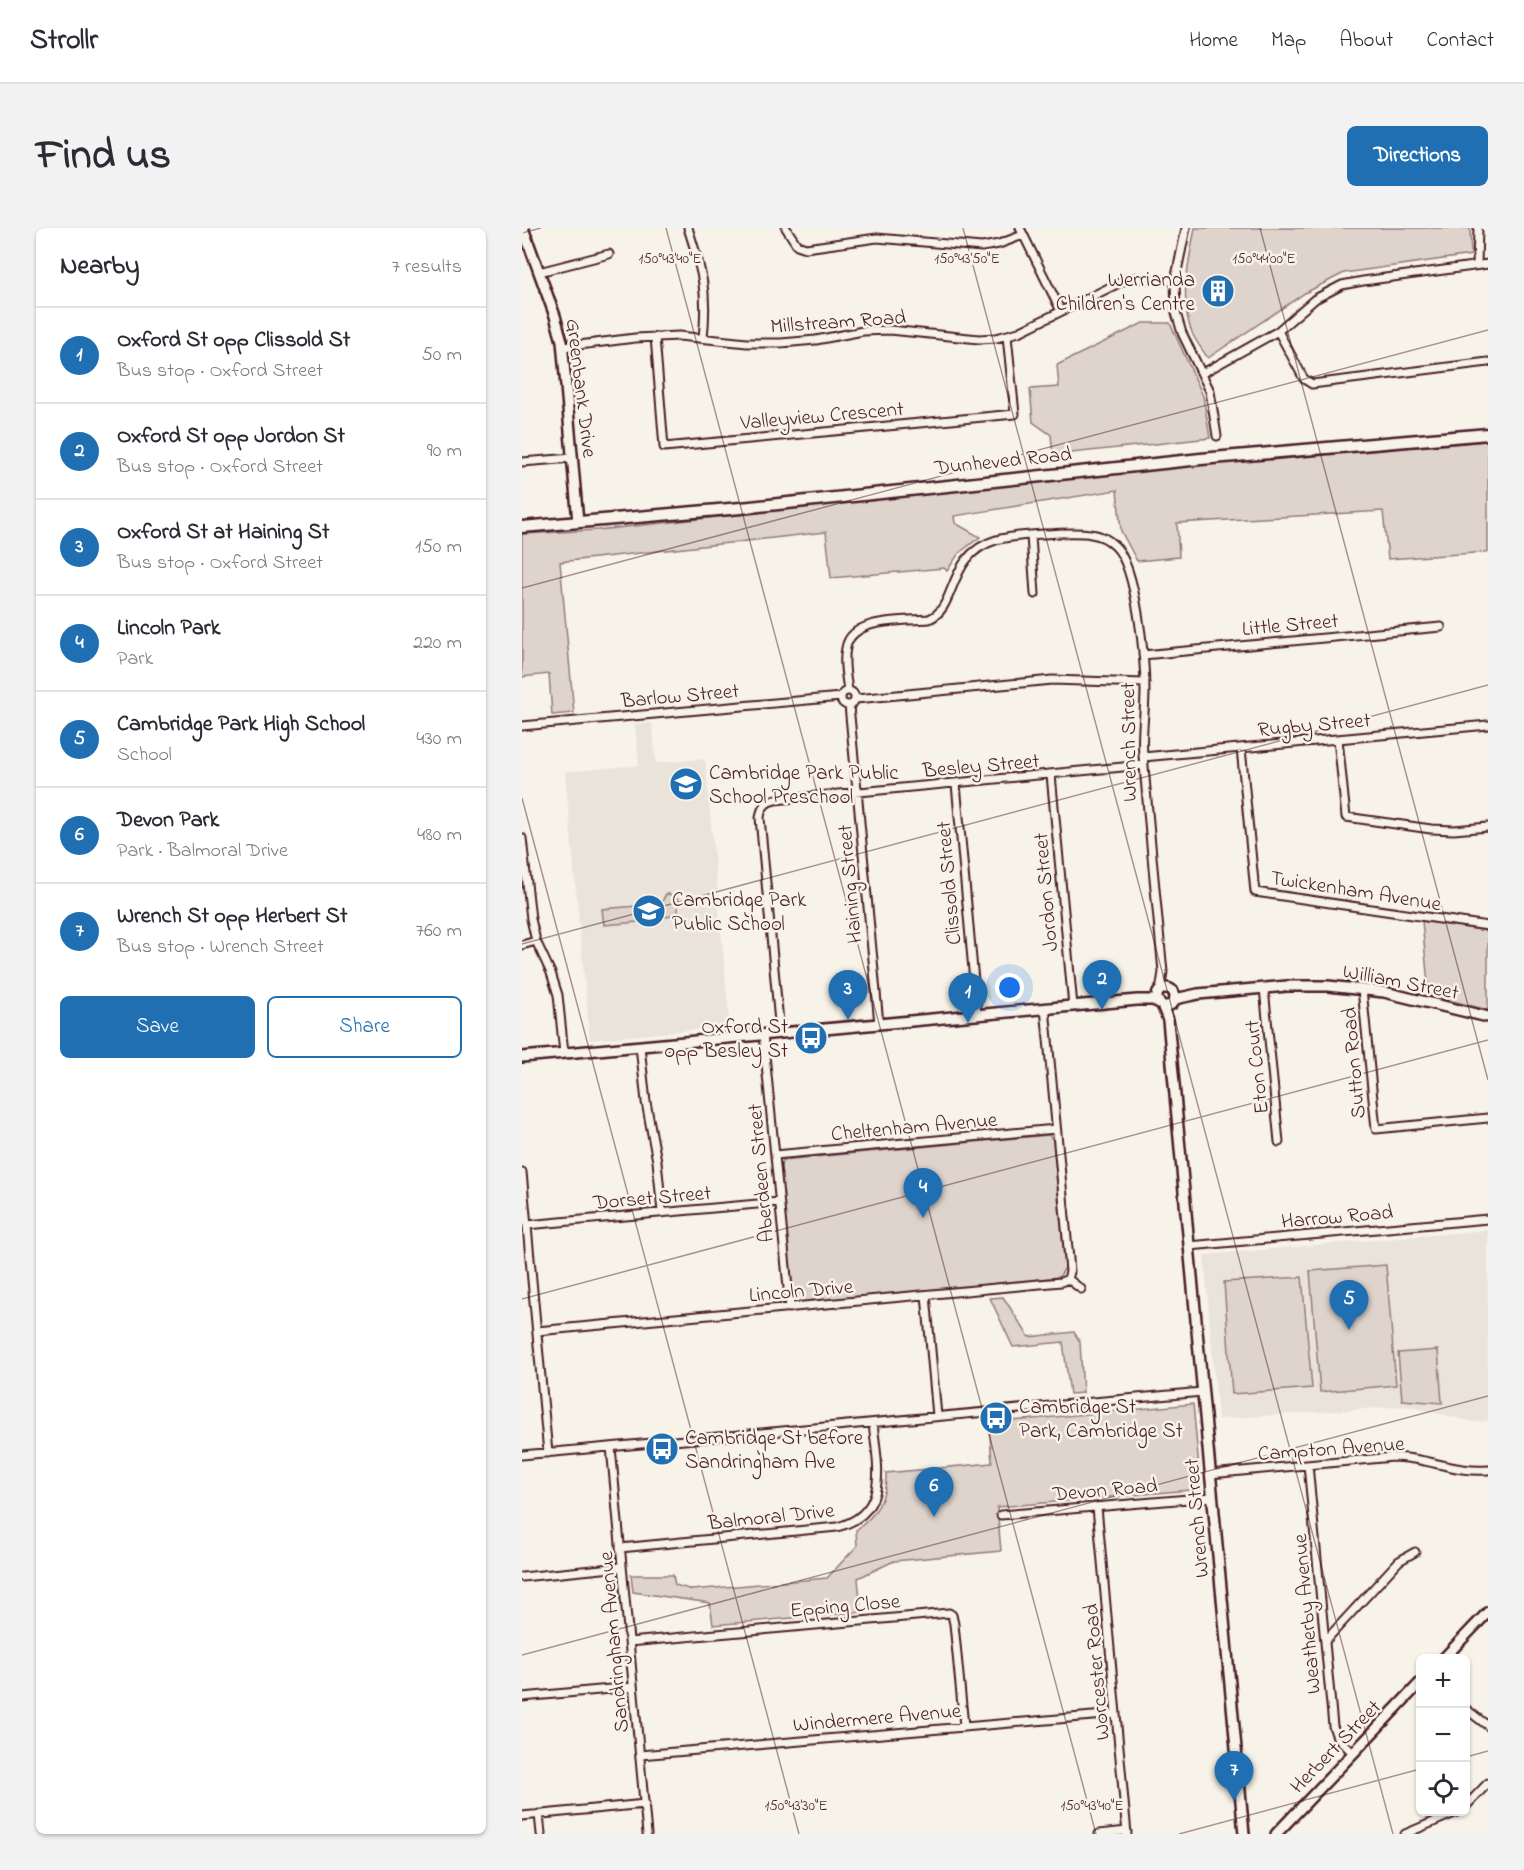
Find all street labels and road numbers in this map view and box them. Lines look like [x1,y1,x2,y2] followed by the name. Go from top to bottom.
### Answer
[769,303,907,343] street label: Millstream Road
[557,317,604,460] street label: Greenbank Drive
[738,395,905,441] street label: Valleyview Crescent
[932,440,1074,484] street label: Dunheved Road
[1241,607,1340,645] street label: Little Street
[619,677,740,717] street label: Barlow Street
[1114,682,1146,802] street label: Wrench Street
[1257,706,1372,748] street label: Rugby Street
[921,747,1041,789] street label: Besley Street
[930,820,970,946] street label: Clissold Street
[831,823,873,945] street label: Haining Street
[1027,831,1067,952] street label: Jordon Street
[1268,864,1444,920] street label: Twickenham Avenue
[1340,957,1461,1009] street label: William Street
[1335,1006,1375,1120] street label: Sutton Road
[1238,1018,1278,1115] street label: Eton Court
[741,1102,783,1243] street label: Aberdeen Street
[830,1106,999,1150] street label: Cheltenham Avenue
[591,1179,712,1219] street label: Dorset Street
[1280,1198,1395,1238] street label: Harrow Road
[748,1272,855,1311] street label: Lincoln Drive
[1257,1430,1406,1470] street label: Campton Avenue
[1178,1457,1218,1579] street label: Wrench Street
[1051,1471,1159,1511] street label: Devon Road
[706,1496,836,1540] street label: Balmoral Drive
[1286,1532,1332,1695] street label: Weatherby Avenue
[592,1549,640,1734] street label: Sandringham Avenue
[789,1587,902,1629] street label: Epping Close
[1077,1602,1119,1741] street label: Worcester Road
[1284,1694,1389,1801] street label: Herbert Street
[792,1697,963,1741] street label: Windermere Avenue

